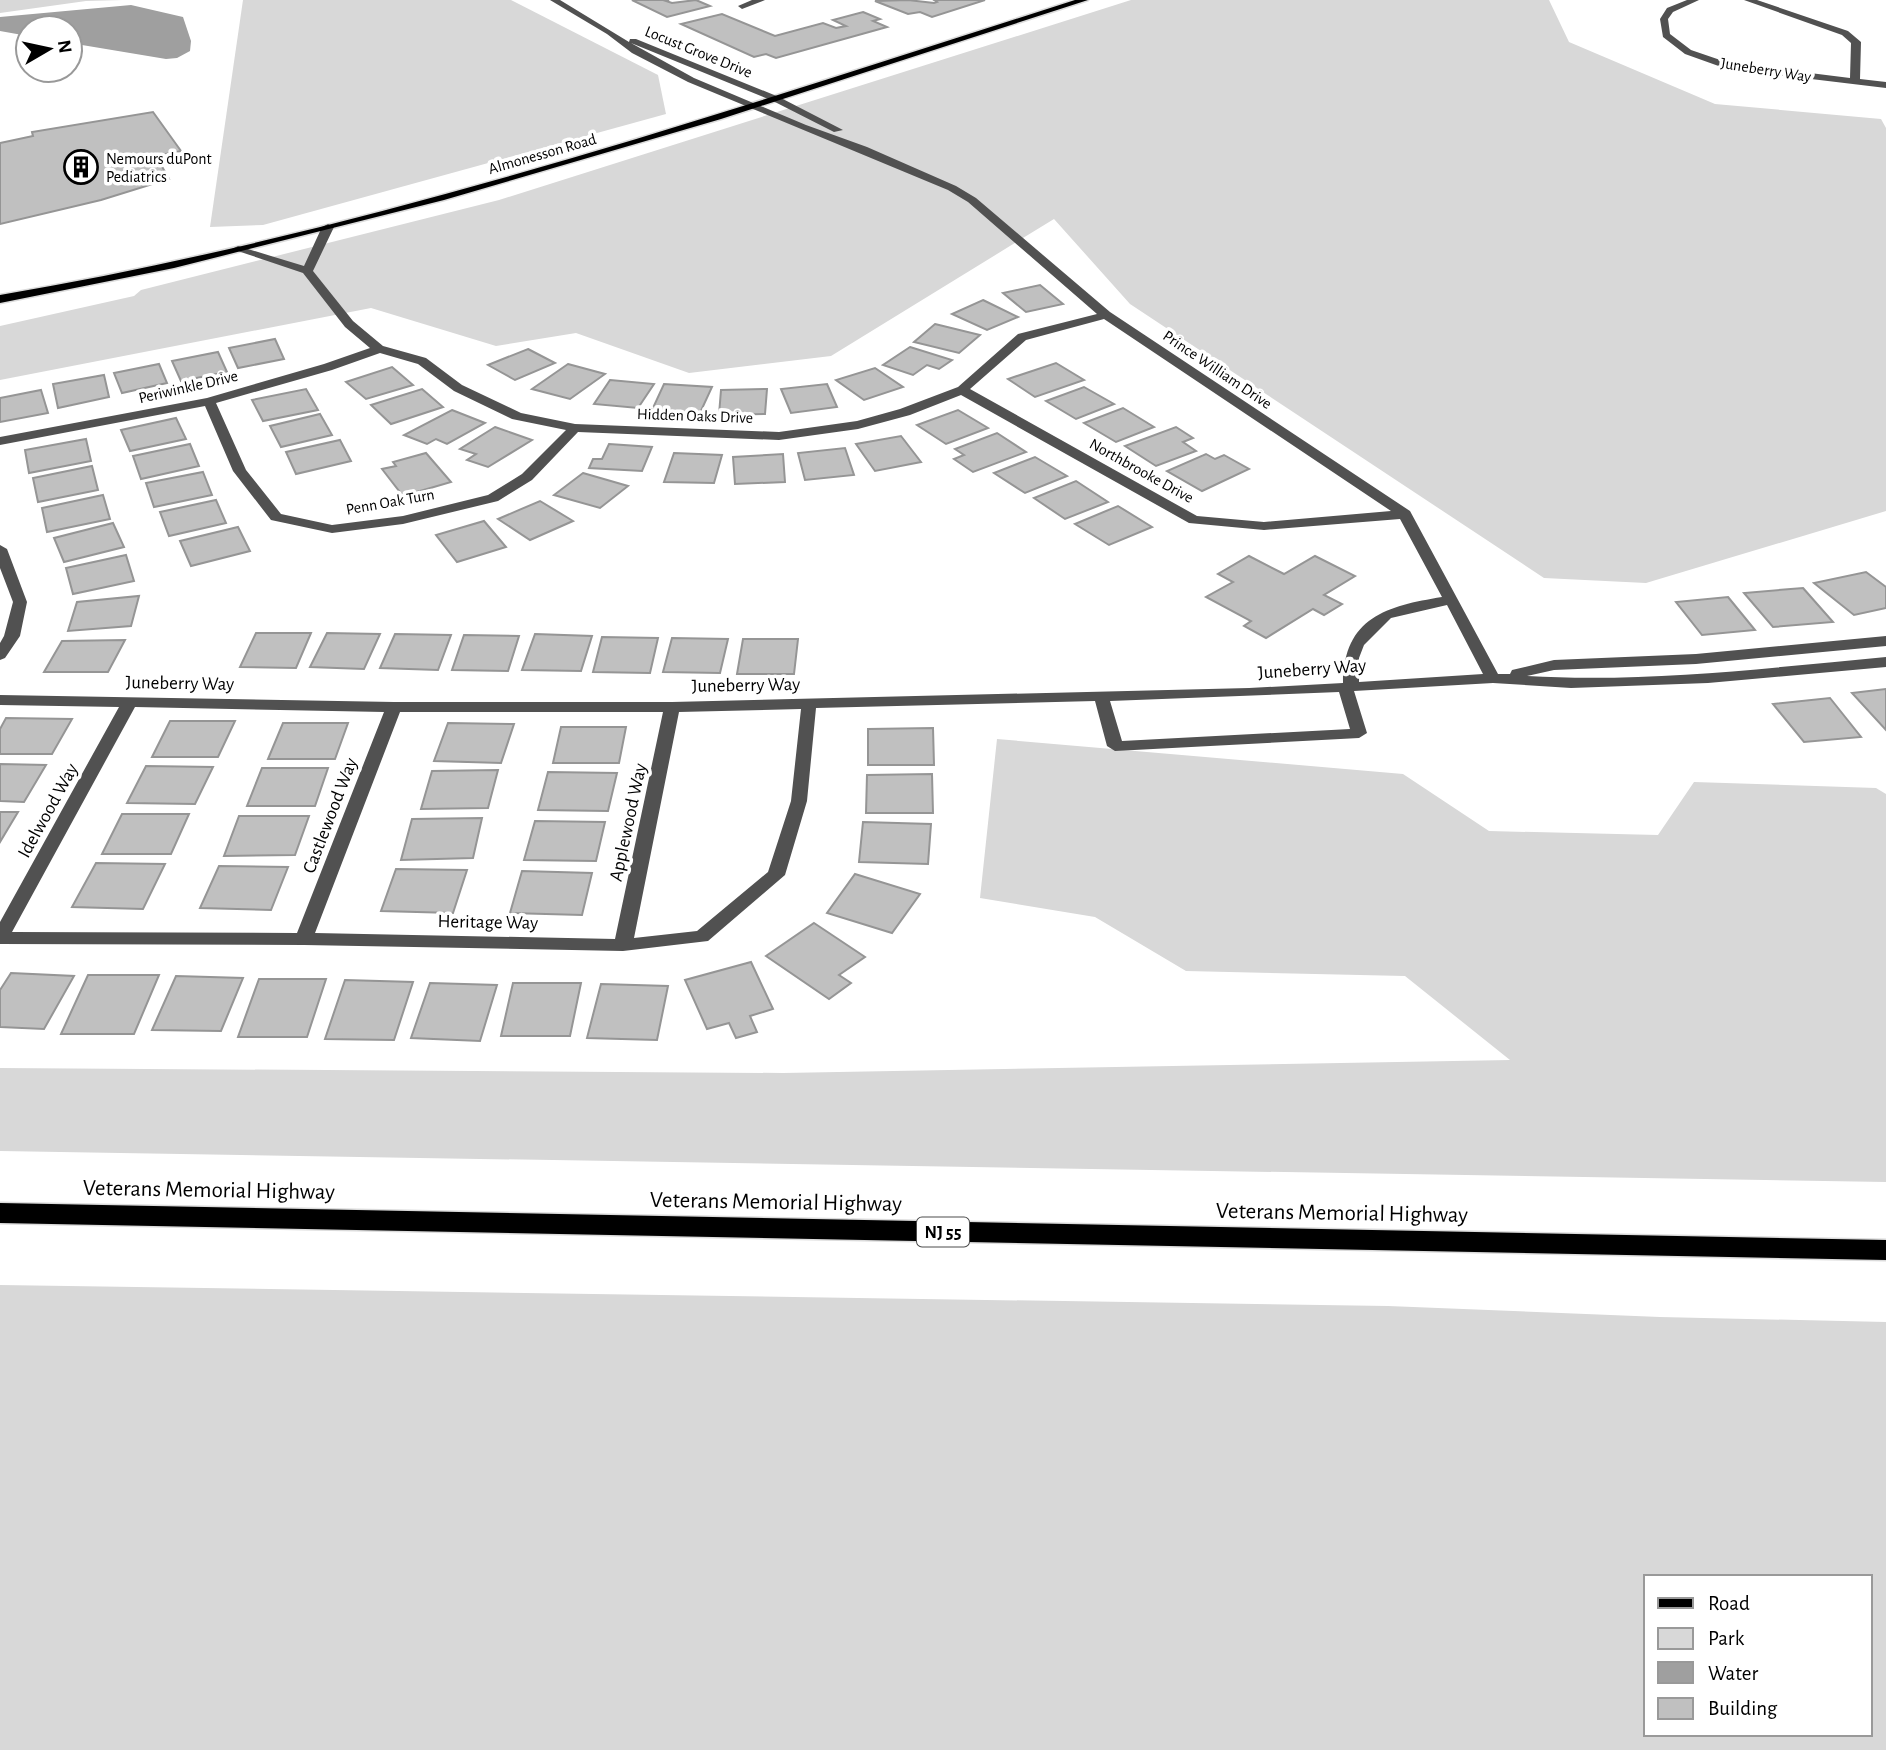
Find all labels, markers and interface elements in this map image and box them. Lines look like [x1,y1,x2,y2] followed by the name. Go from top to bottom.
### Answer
[14,14,84,84] north arrow
[643,23,755,81] street label: Locust Grove Drive
[54,39,75,55] text: N
[1719,55,1812,86] street label: Juneberry Way
[486,131,598,177] street label: Almonesson Road
[62,148,100,186] building icon: Nemours duPont Pediatrics
[106,151,212,185] place label: Nemours duPont Pediatrics
[1160,328,1275,412] street label: Prince William Drive
[137,368,239,406] street label: Periwinkle Drive
[637,406,753,426] street label: Hidden Oaks Drive
[1087,436,1196,506] street label: Northbrooke Drive
[345,486,436,518] street label: Penn Oak Turn
[1257,656,1367,683] street label: Juneberry Way
[126,673,234,694] street label: Juneberry Way
[692,675,800,696] street label: Juneberry Way
[300,755,361,876] street label: Castlewood Way
[15,760,82,861] street label: Idelwood Way
[607,762,650,883] street label: Applewood Way
[437,912,538,933] street label: Heritage Way
[83,1177,335,1204] street label: Veterans Memorial Highway
[650,1189,902,1216] street label: Veterans Memorial Highway
[1216,1200,1468,1227] street label: Veterans Memorial Highway
[917,1218,969,1246] road number: NJ 55
[1644,1575,1872,1736] legend
[1708,1593,1750,1614] text: Road
[1708,1628,1745,1649] text: Park
[1708,1663,1758,1684] text: Water
[1708,1698,1778,1719] text: Building

